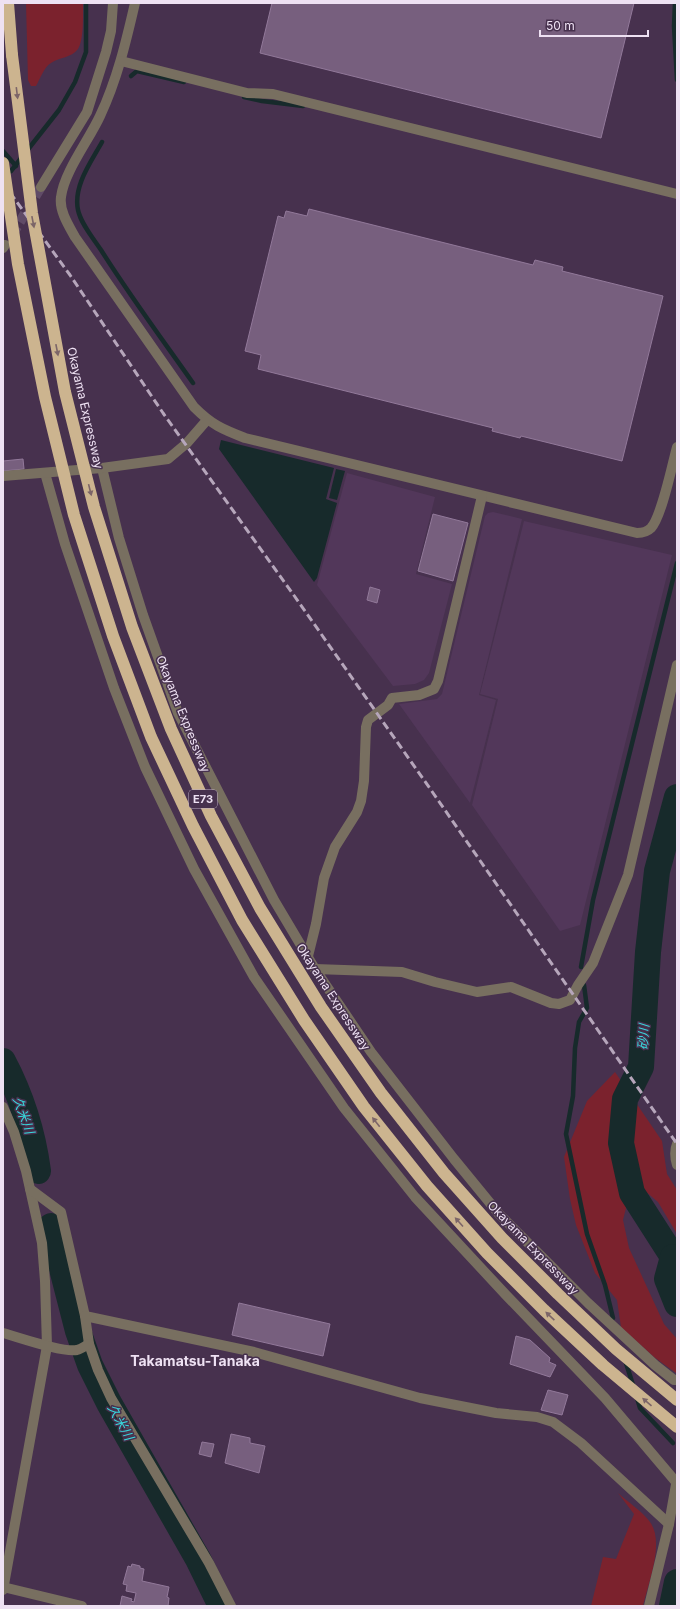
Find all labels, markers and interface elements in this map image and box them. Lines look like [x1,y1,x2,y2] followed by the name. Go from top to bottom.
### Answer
[540,12,648,38] scale bar
[546,18,575,33] text: 50 m
[13,87,20,99] one-way arrow
[31,216,37,228] one-way arrow
[55,344,61,356] one-way arrow
[64,346,107,471] street label: Okayama Expressway
[87,484,93,497] one-way arrow
[153,653,214,775] street label: Okayama Expressway
[189,790,217,808] road number: E73
[293,940,374,1053] street label: Okayama Expressway
[634,1022,652,1050] water label: 砂川
[10,1094,39,1138] water label: 久米川
[372,1117,381,1128] one-way arrow
[485,1198,582,1298] street label: Okayama Expressway
[455,1217,464,1228] one-way arrow
[545,1311,555,1320] one-way arrow
[130,1352,260,1369] district label: Takamatsu-Tanaka
[641,1398,652,1407] one-way arrow
[105,1401,138,1445] water label: 久米川

